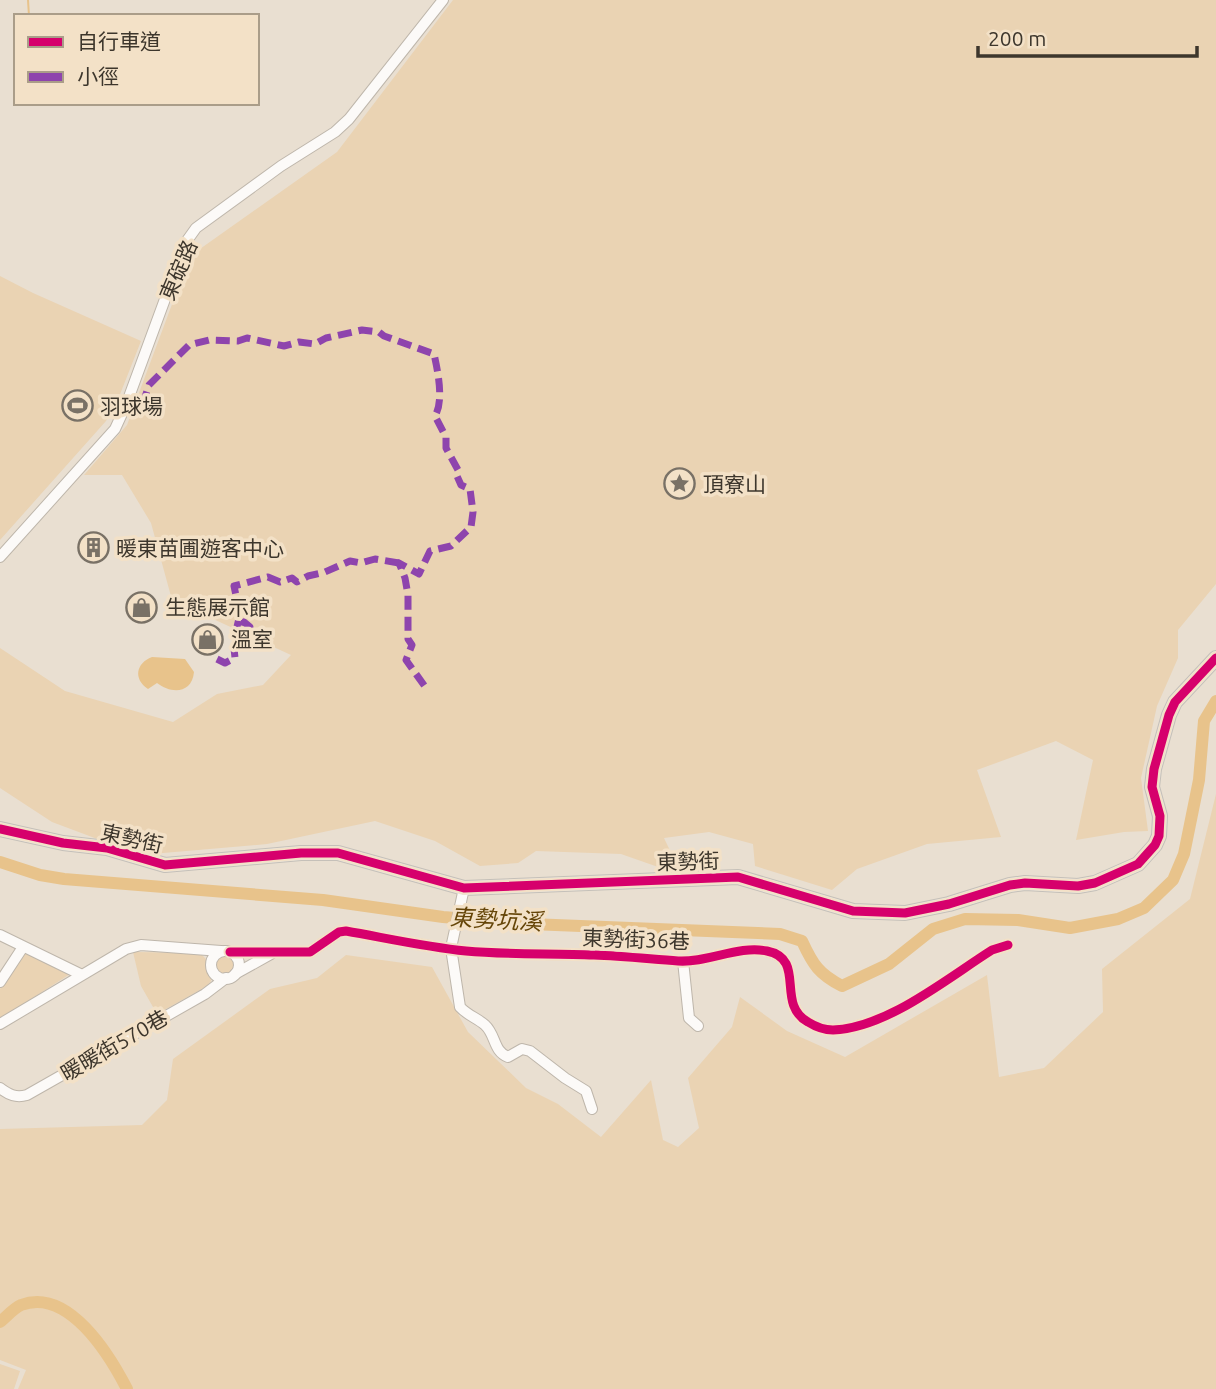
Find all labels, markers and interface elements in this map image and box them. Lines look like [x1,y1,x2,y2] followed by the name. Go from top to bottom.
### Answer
[14,14,259,105] legend
[978,14,1197,58] scale bar
[988,26,1046,50] text: 200 m
[77,29,161,53] text: 自行車道
[77,64,119,88] text: 小徑
[155,236,201,304] street label: 東碇路
[60,389,94,423] sports icon: 羽球場
[100,394,163,418] place label: 羽球場
[663,467,697,501] place icon: 頂寮山
[703,472,766,496] place label: 頂寮山
[76,531,110,565] building icon: 暖東苗圃遊客中心
[116,536,284,560] place label: 暖東苗圃遊客中心
[125,590,159,624] shop icon: 生態展示館
[165,595,270,619] place label: 生態展示館
[191,622,225,656] shop icon: 溫室
[231,627,273,651] place label: 溫室
[99,819,165,857] street label: 東勢街
[656,848,720,874] street label: 東勢街
[449,904,546,934] water label: 東勢坑溪
[582,925,690,953] street label: 東勢街36巷
[56,1005,172,1085] street label: 暖暖街570巷

